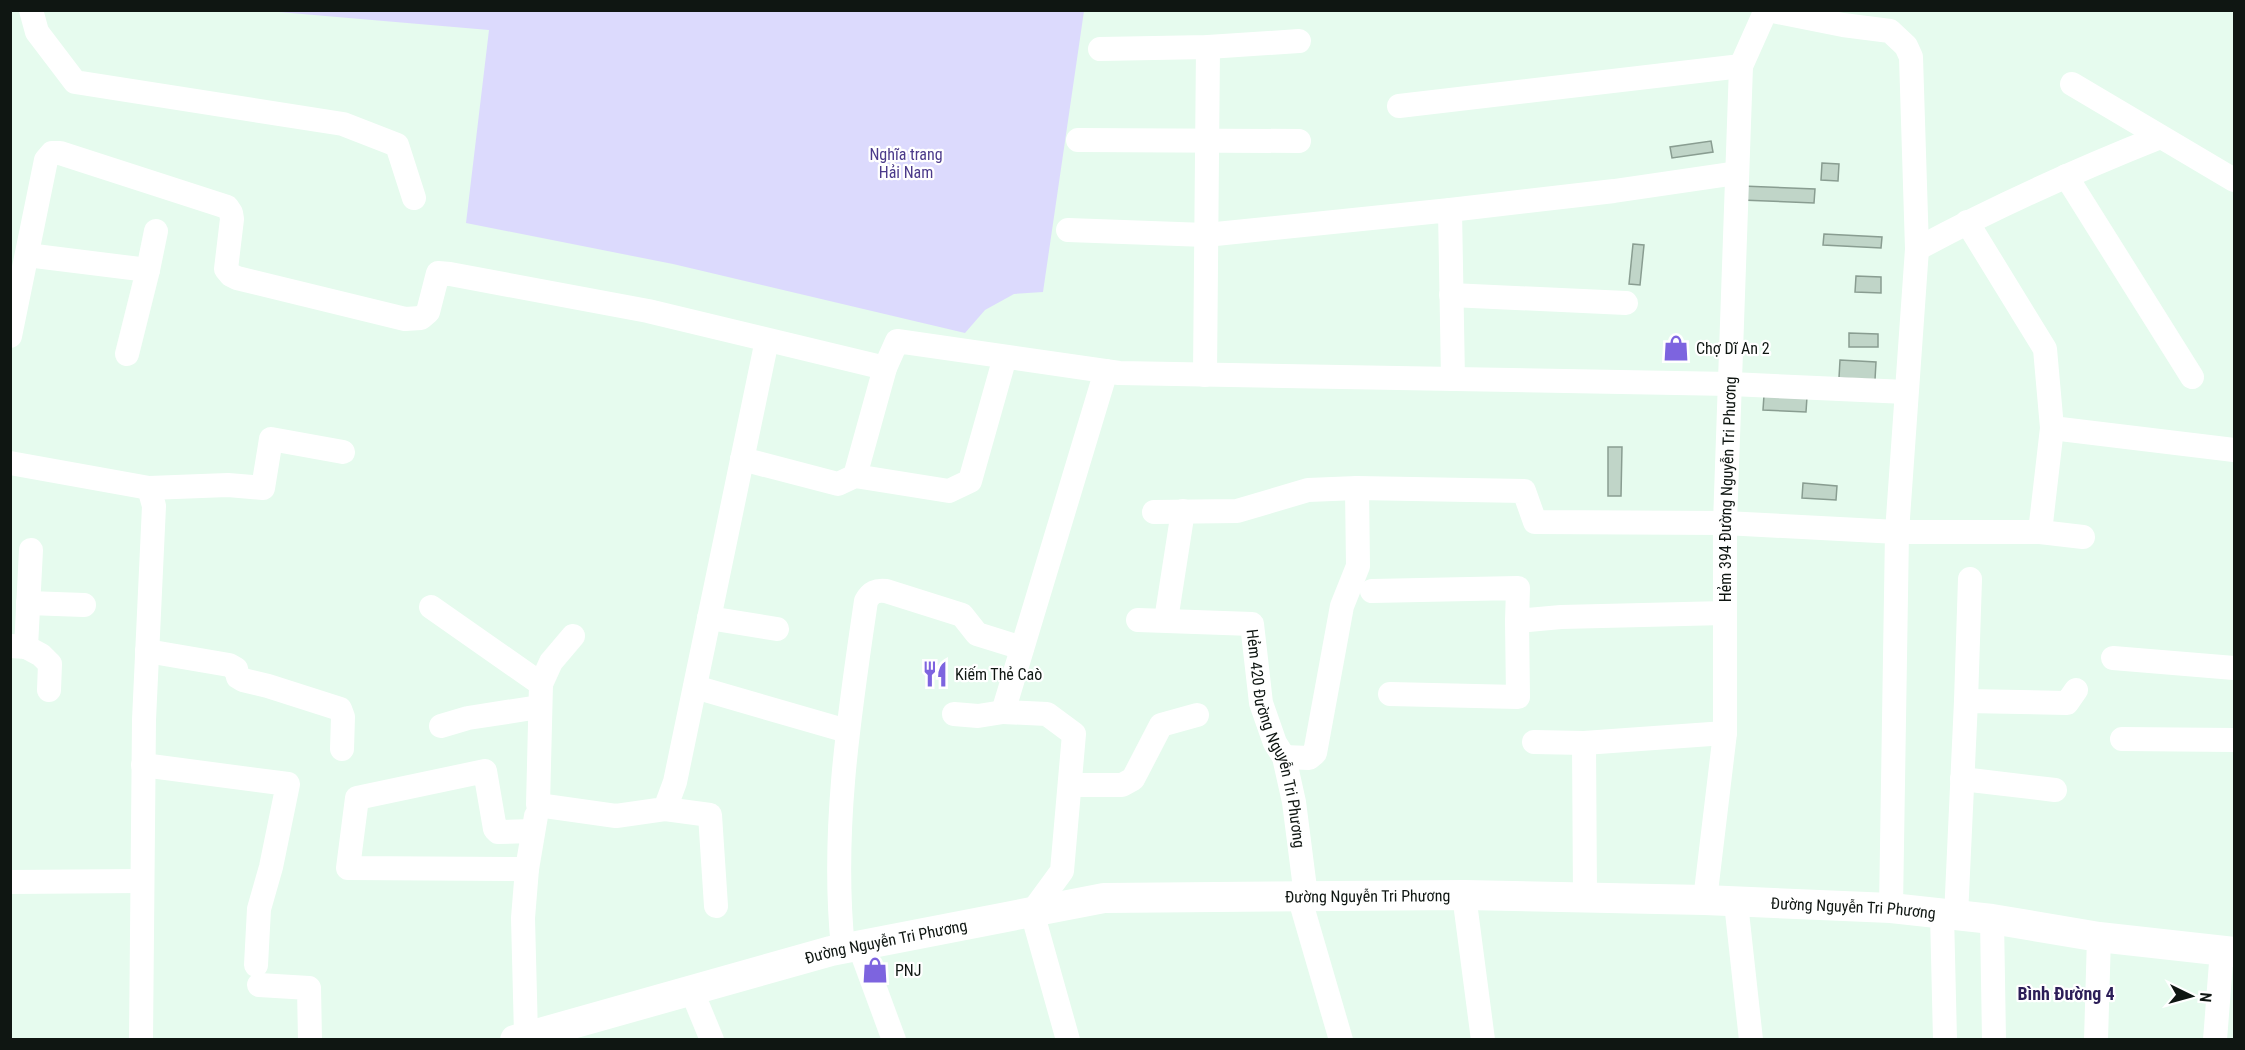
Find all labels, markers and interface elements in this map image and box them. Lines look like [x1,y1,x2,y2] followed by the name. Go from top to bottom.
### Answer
[869,145,943,182] park label: Nghĩa trang Hải Nam
[1661,333,1691,363] shop icon: Chợ Dĩ An 2
[1696,339,1770,358] place label: Chợ Dĩ An 2
[1715,376,1740,602] street label: Hẻm 394 Đường Nguyễn Tri Phương
[1243,628,1309,849] street label: Hẻm 420 Đường Nguyễn Tri Phương
[920,659,950,689] restaurant icon: Kiếm Thẻ Caò
[955,665,1042,684] place label: Kiếm Thẻ Caò
[1285,886,1450,906] street label: Đường Nguyễn Tri Phương
[1770,893,1937,922] street label: Đường Nguyễn Tri Phương
[802,915,969,967] street label: Đường Nguyễn Tri Phương
[860,955,890,985] shop icon: PNJ
[895,961,922,980] place label: PNJ
[2161,966,2221,1026] north arrow
[2017,983,2115,1004] district label: Bình Đường 4
[2196,992,2215,1003] text: N

